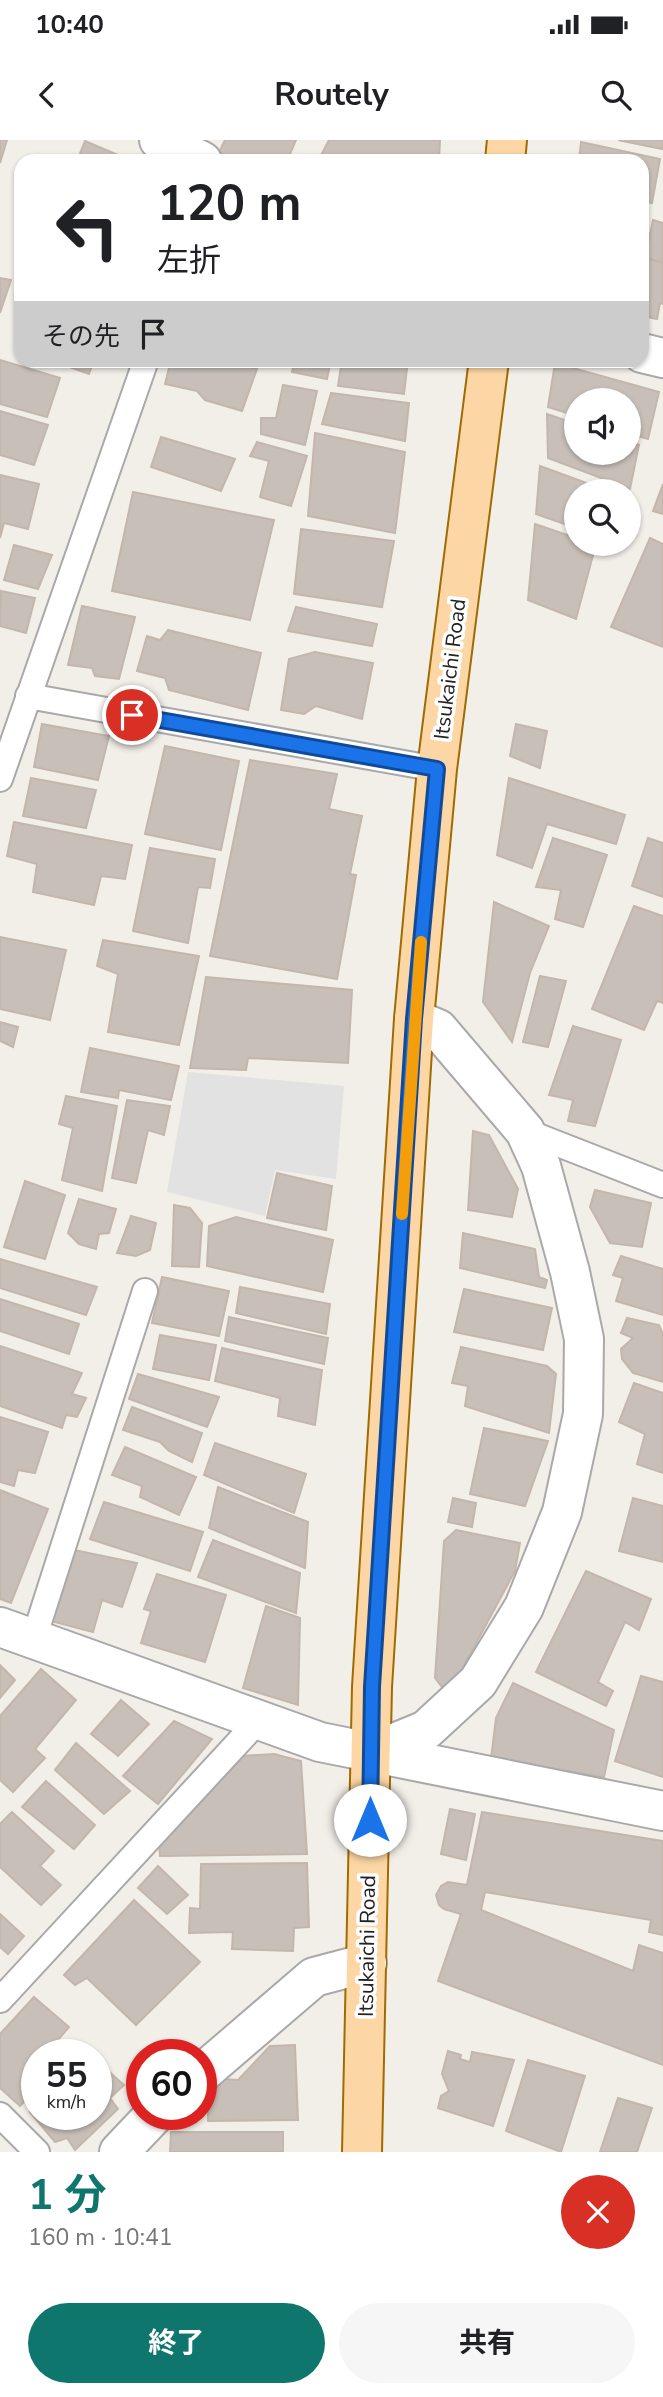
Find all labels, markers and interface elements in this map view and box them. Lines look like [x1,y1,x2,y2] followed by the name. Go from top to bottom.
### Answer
[35,7,104,42] text: 10:40
[274,73,389,116] text: Routely
[28,76,66,114] icon: back
[597,76,635,114] icon: search
[157,170,301,237] text: 120 m
[42,182,133,273] icon: left
[157,239,221,282] text: 左折
[134,315,172,353] icon: arrive
[42,319,120,354] text: その先
[564,388,641,556] map controls
[564,388,641,465] button: sound
[564,479,641,556] button: search
[427,597,473,741] street label: Itsukaichi Road
[102,685,162,745] pin
[113,696,151,734] icon: arrive
[333,1783,407,1857] position arrow
[352,1875,382,2017] street label: Itsukaichi Road
[126,2039,217,2130] speed limit sign: 60
[45,2052,88,2099] text: 55
[47,2090,86,2114] text: km/h
[28,2167,107,2224] text: 1 分
[561,2175,635,2249] button: close
[28,2222,173,2253] text: 160 m · 10:41
[28,2303,325,2383] button: 終了
[339,2303,635,2383] button: 共有

